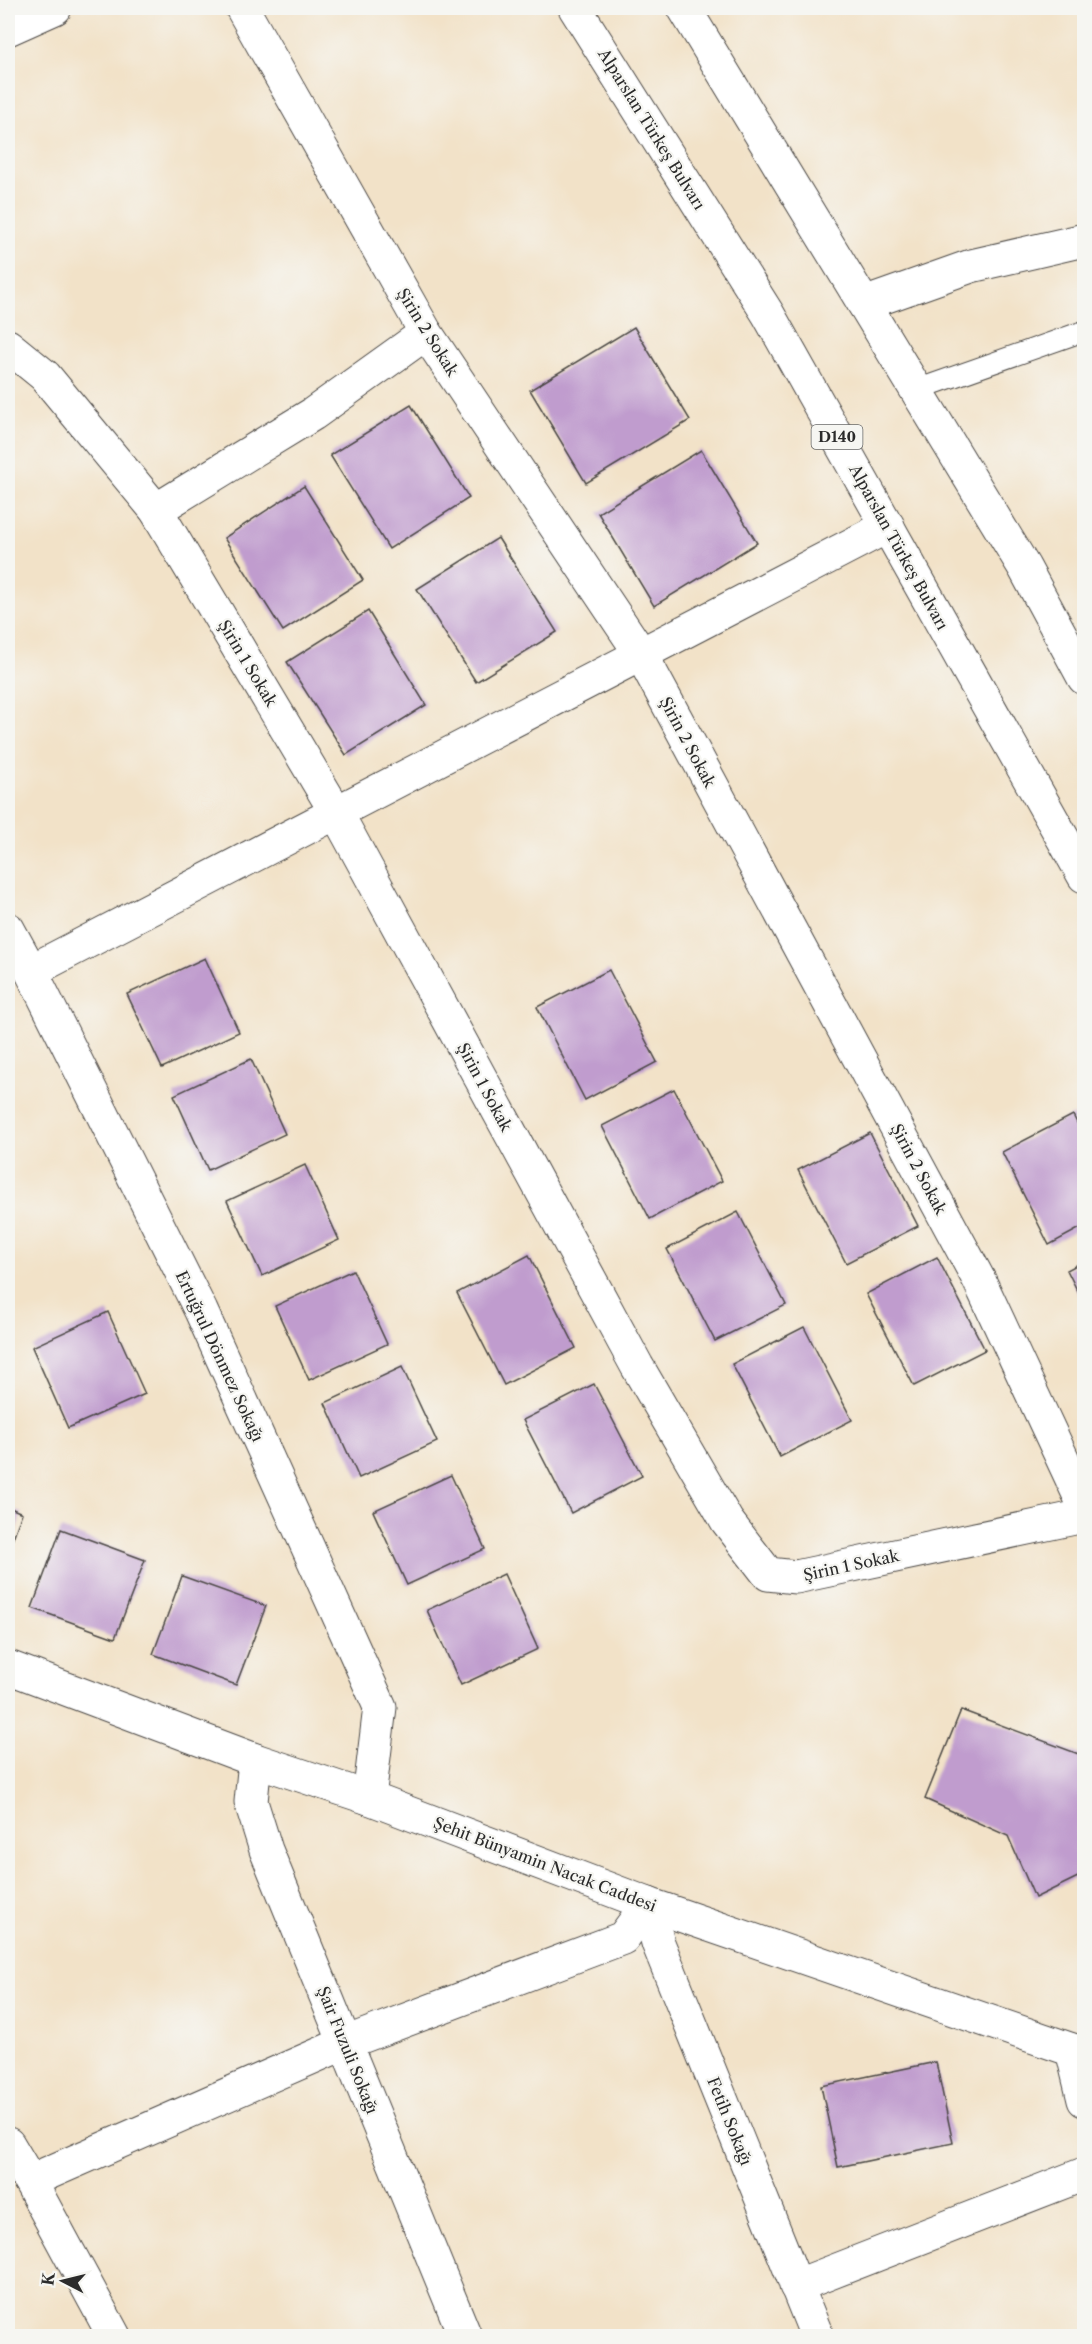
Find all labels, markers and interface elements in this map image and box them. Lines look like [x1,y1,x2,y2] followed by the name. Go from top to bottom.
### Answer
[594,44,710,213] street label: Alparslan Türkeş Bulvarı
[393,284,463,380] street label: Şirin 2 Sokak
[812,425,862,449] road number: D140
[845,460,953,633] street label: Alparslan Türkeş Bulvarı
[214,616,282,711] street label: Şirin 1 Sokak
[656,693,721,791] street label: Şirin 2 Sokak
[453,1039,517,1135] street label: Şirin 1 Sokak
[887,1120,952,1218] street label: Şirin 2 Sokak
[172,1267,268,1445] street label: Ertuğrul Dönmez Sokağı
[801,1545,901,1585] street label: Şirin 1 Sokak
[431,1812,659,1916] street label: Şehit Bünyamin Nacak Caddesi
[313,1983,383,2117] street label: Şair Fuzuli Sokağı
[703,2074,757,2168] street label: Fetih Sokağı
[33,2251,93,2311] north arrow
[37,2270,59,2287] text: K

